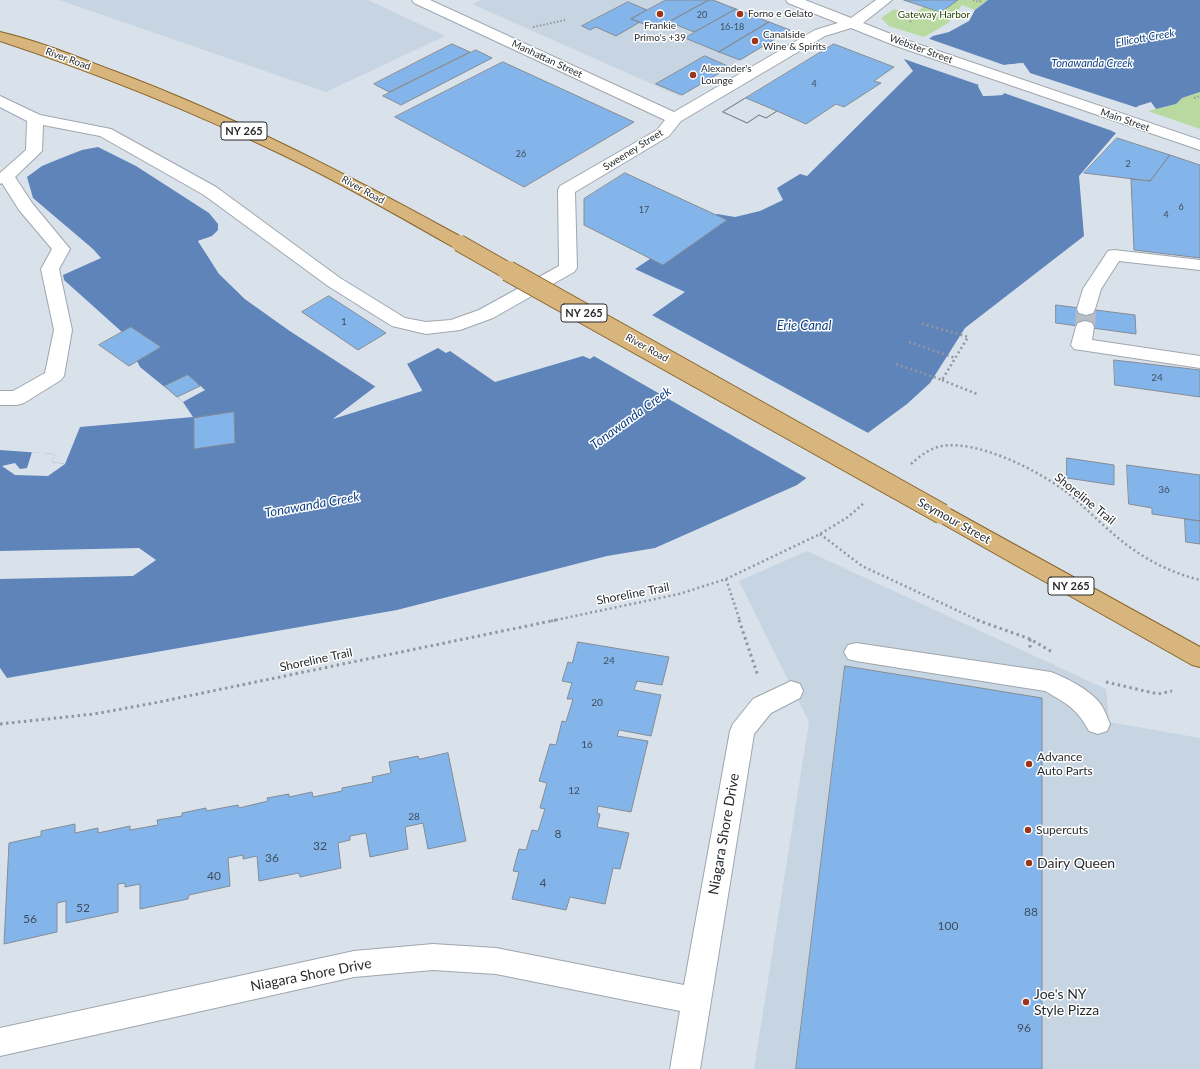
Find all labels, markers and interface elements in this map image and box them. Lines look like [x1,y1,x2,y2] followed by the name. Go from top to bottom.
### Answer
[748,8,813,20] place label: Forno e Gelato
[655,9,665,19] marker: Frankie Primo's +39
[735,9,745,19] marker: Forno e Gelato
[898,9,970,21] park label: Gateway Harbor
[697,10,707,20] house number: 20
[634,20,686,44] place label: Frankie Primo's +39
[720,22,744,32] house number: 16-18
[1114,26,1176,50] water label: Ellicott Creek
[763,29,826,52] place label: Canalside Wine & Spirits
[888,32,954,66] street label: Webster Street
[750,36,760,46] marker: Canalside Wine & Spirits
[510,37,584,81] street label: Manhattan Street
[44,45,92,73] street label: River Road
[1051,56,1133,70] water label: Tonawanda Creek
[701,63,752,86] place label: Alexander's Lounge
[688,70,698,80] marker: Alexander's Lounge
[811,79,817,89] house number: 4
[1099,106,1151,134] street label: Main Street
[221,122,267,140] road number: NY 265
[601,127,665,173] street label: Sweeney Street
[516,149,526,159] house number: 26
[1125,159,1131,169] house number: 2
[339,173,387,207] street label: River Road
[1178,202,1184,212] house number: 6
[639,205,649,215] house number: 17
[1163,210,1169,220] house number: 4
[561,304,607,322] road number: NY 265
[341,316,347,328] house number: 1
[777,318,831,334] water label: Erie Canal
[623,331,671,365] street label: River Road
[1151,372,1163,384] house number: 24
[588,383,674,453] water label: Tonawanda Creek
[1052,470,1118,528] street label: Shoreline Trail
[1158,484,1170,496] house number: 36
[263,489,361,521] water label: Tonawanda Creek
[915,495,993,547] street label: Seymour Street
[1048,577,1094,595] road number: NY 265
[595,580,671,608] street label: Shoreline Trail
[278,645,354,675] street label: Shoreline Trail
[603,655,615,667] house number: 24
[591,697,603,709] house number: 20
[581,739,593,751] house number: 16
[1037,750,1093,778] place label: Advance Auto Parts
[1024,759,1034,769] marker: Advance Auto Parts
[705,772,743,896] street label: Niagara Shore Drive
[568,785,580,797] house number: 12
[408,811,420,823] house number: 28
[1036,823,1088,837] place label: Supercuts
[1023,825,1033,835] marker: Supercuts
[555,827,561,841] house number: 8
[313,839,327,853] house number: 32
[265,851,279,865] house number: 36
[1037,855,1115,871] place label: Dairy Queen
[1024,858,1034,868] marker: Dairy Queen
[207,869,221,883] house number: 40
[540,876,546,890] house number: 4
[76,901,90,915] house number: 52
[1024,905,1038,919] house number: 88
[23,912,37,926] house number: 56
[938,919,958,933] house number: 100
[249,955,373,995] street label: Niagara Shore Drive
[1034,986,1099,1018] place label: Joe's NY Style Pizza
[1021,997,1031,1007] marker: Joe's NY Style Pizza
[1017,1021,1031,1035] house number: 96

